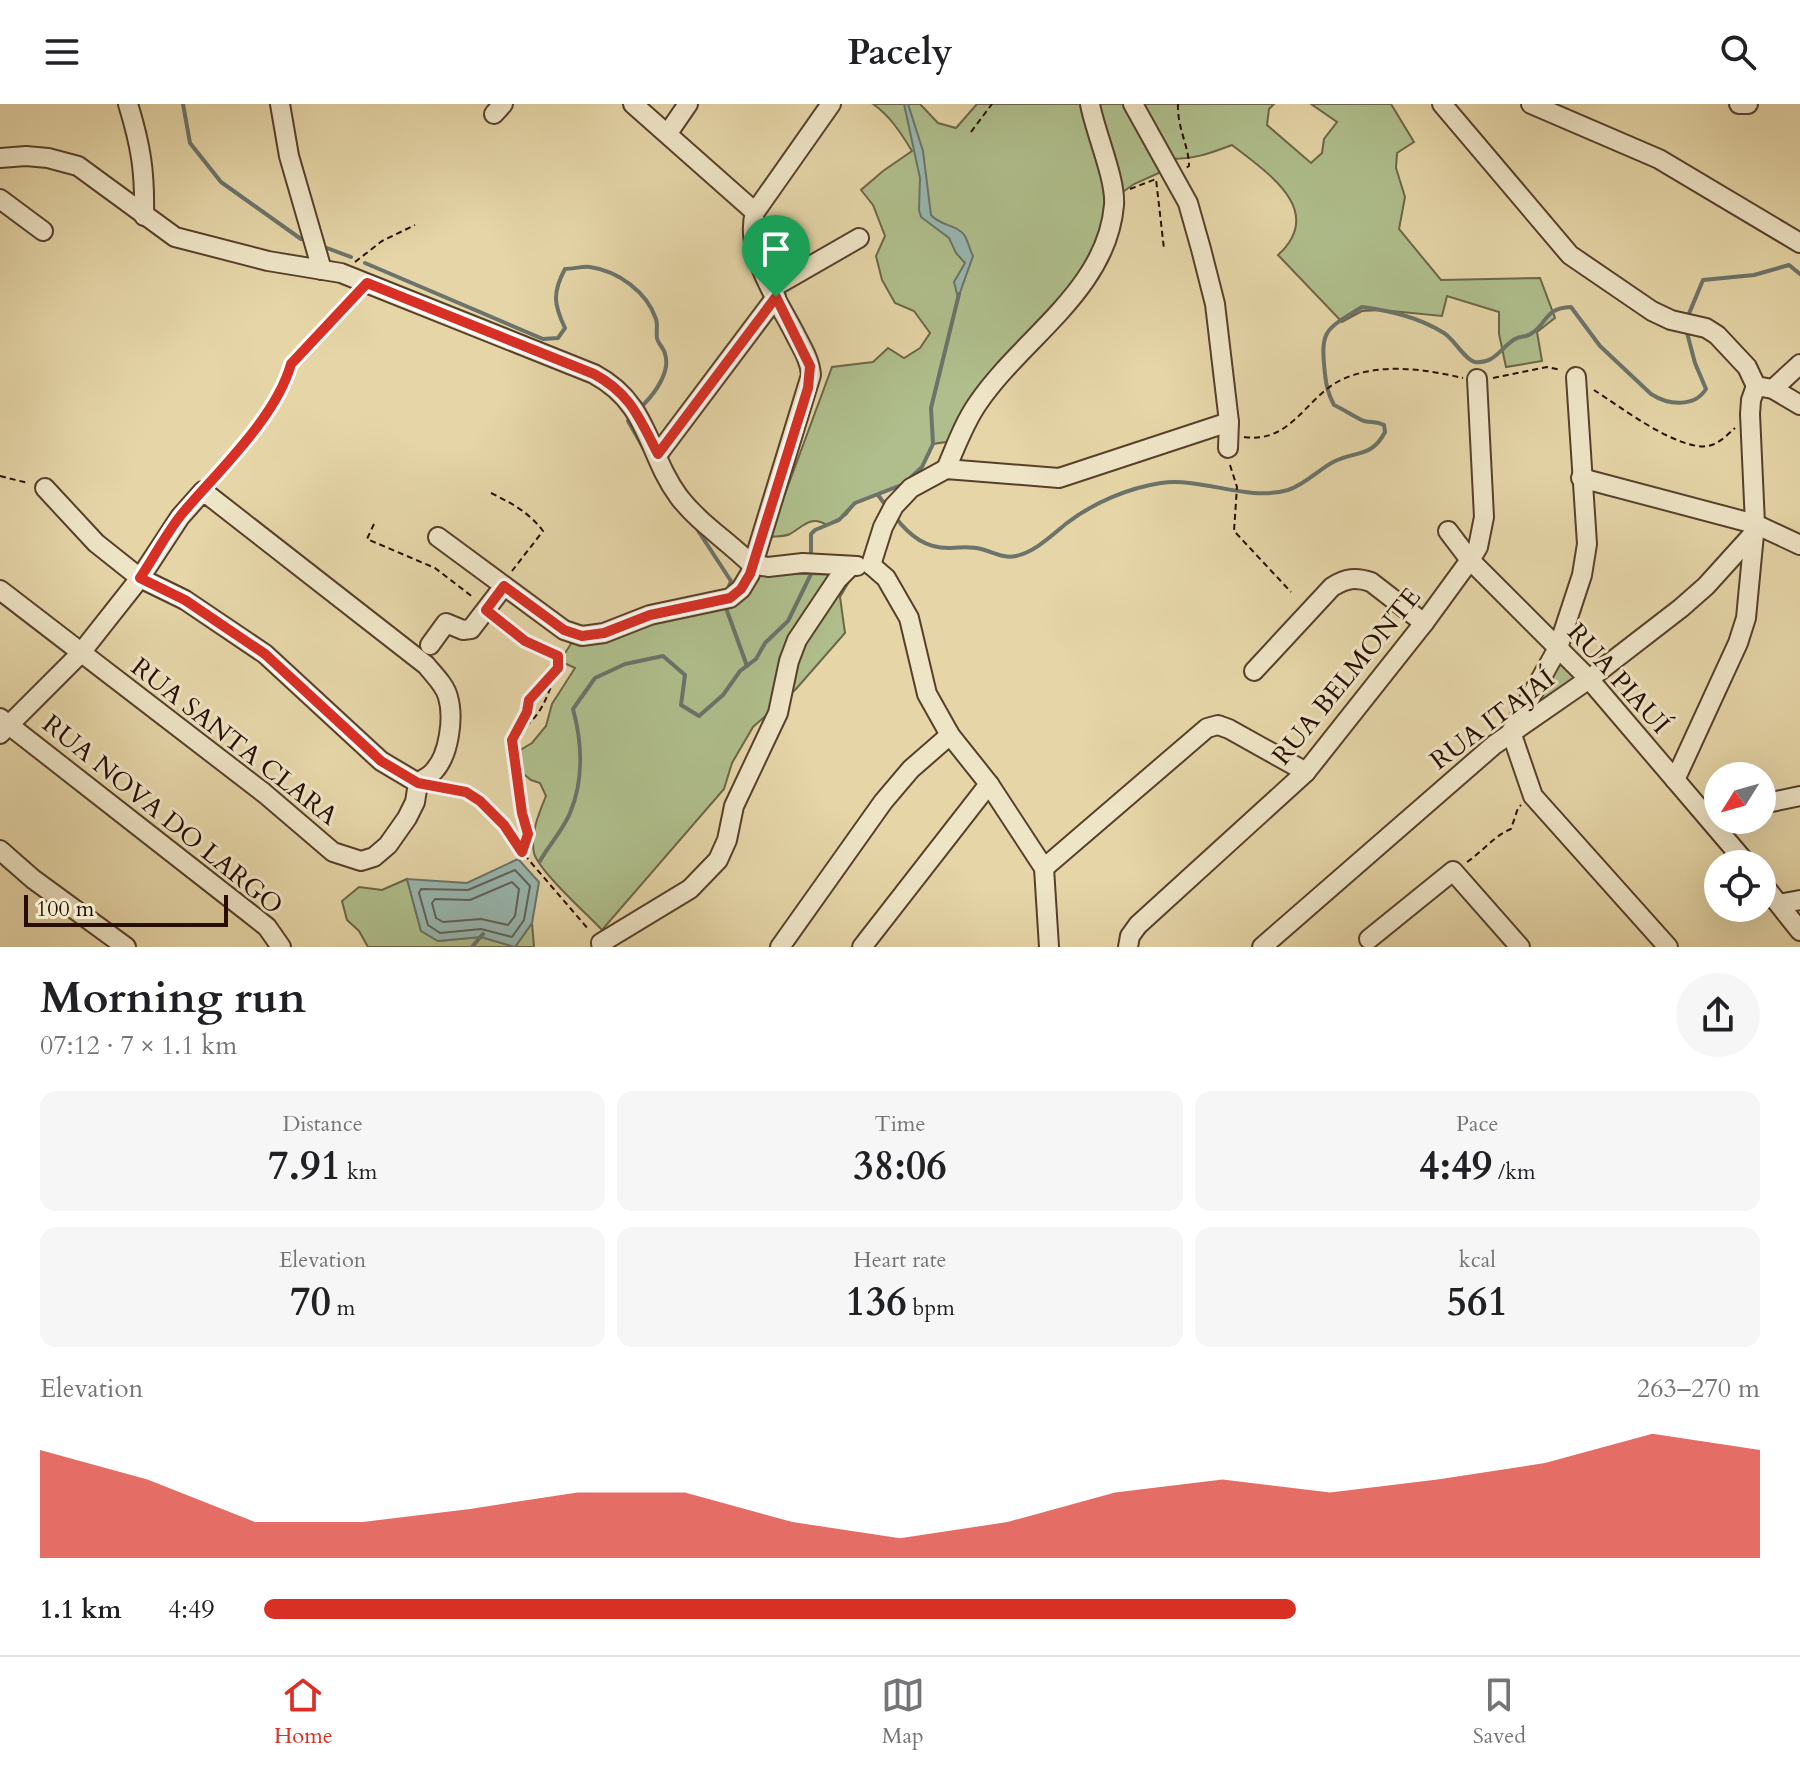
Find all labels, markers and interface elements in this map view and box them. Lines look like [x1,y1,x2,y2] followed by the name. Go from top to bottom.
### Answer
[847,28,953,77] text: Pacely
[40,30,84,74] icon: menu
[1716,30,1760,74] icon: search
[742,215,810,297] pin
[754,227,798,271] icon: arrive
[1264,580,1429,772] street label: RUA BELMONTE
[1560,616,1678,741] street label: RUA PIAUÍ
[124,650,346,834] street label: RUA SANTA CLARA
[1423,661,1562,778] street label: RUA ITAJAÍ
[35,706,290,922] street label: RUA NOVA DO LARGO
[1704,762,1776,834] north arrow
[1704,762,1776,922] map controls
[1704,850,1776,922] button: locate
[24,891,228,927] scale bar
[36,894,94,924] text: 100 m
[40,968,306,1028] text: Morning run
[1676,973,1760,1057] button: share
[40,1028,237,1063] text: 07:12 · 7 × 1.1 km
[282,1109,363,1139] text: Distance
[875,1109,925,1139] text: Time
[1456,1109,1499,1139] text: Pace
[268,1139,341,1194] text: 7.91
[853,1139,947,1194] text: 38:06
[1419,1139,1492,1194] text: 4:49
[341,1157,377,1187] text: km
[1492,1157,1536,1187] text: /km
[279,1245,366,1275] text: Elevation
[853,1245,947,1275] text: Heart rate
[1459,1245,1496,1275] text: kcal
[290,1275,331,1330] text: 70
[845,1275,907,1330] text: 136
[1447,1275,1508,1330] text: 561
[331,1293,355,1323] text: m
[907,1293,955,1323] text: bpm
[40,1371,143,1406] text: Elevation
[1637,1371,1760,1406] text: 263–270 m
[40,1592,121,1627] text: 1.1 km
[168,1592,215,1627] text: 4:49
[274,1673,333,1751] tab: Home
[881,1673,925,1751] tab: Map
[1473,1673,1526,1751] tab: Saved

